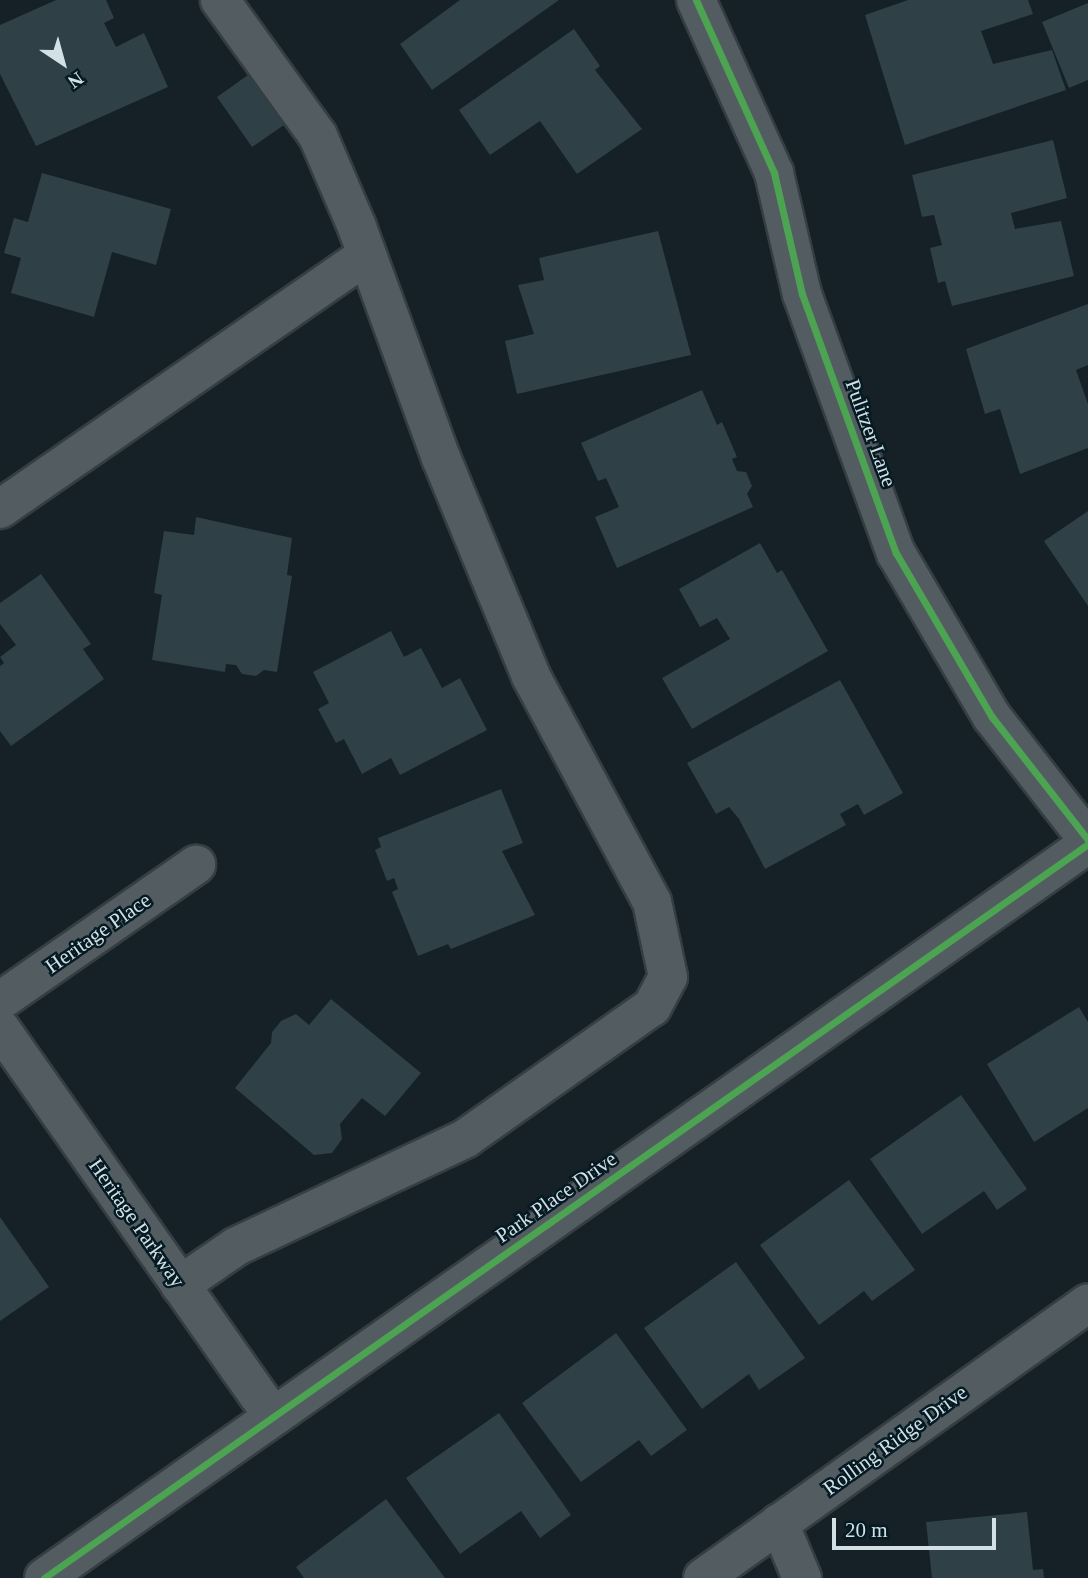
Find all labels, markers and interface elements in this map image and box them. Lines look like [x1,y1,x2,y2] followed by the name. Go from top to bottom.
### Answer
[28,28,98,98] north arrow
[64,68,87,93] text: N
[840,376,902,490] street label: Pulitzer Lane
[40,887,156,979] street label: Heritage Place
[490,1146,622,1248] street label: Park Place Drive
[83,1154,191,1292] street label: Heritage Parkway
[818,1379,972,1501] street label: Rolling Ridge Drive
[836,1504,1000,1548] scale bar
[845,1518,888,1542] text: 20 m

